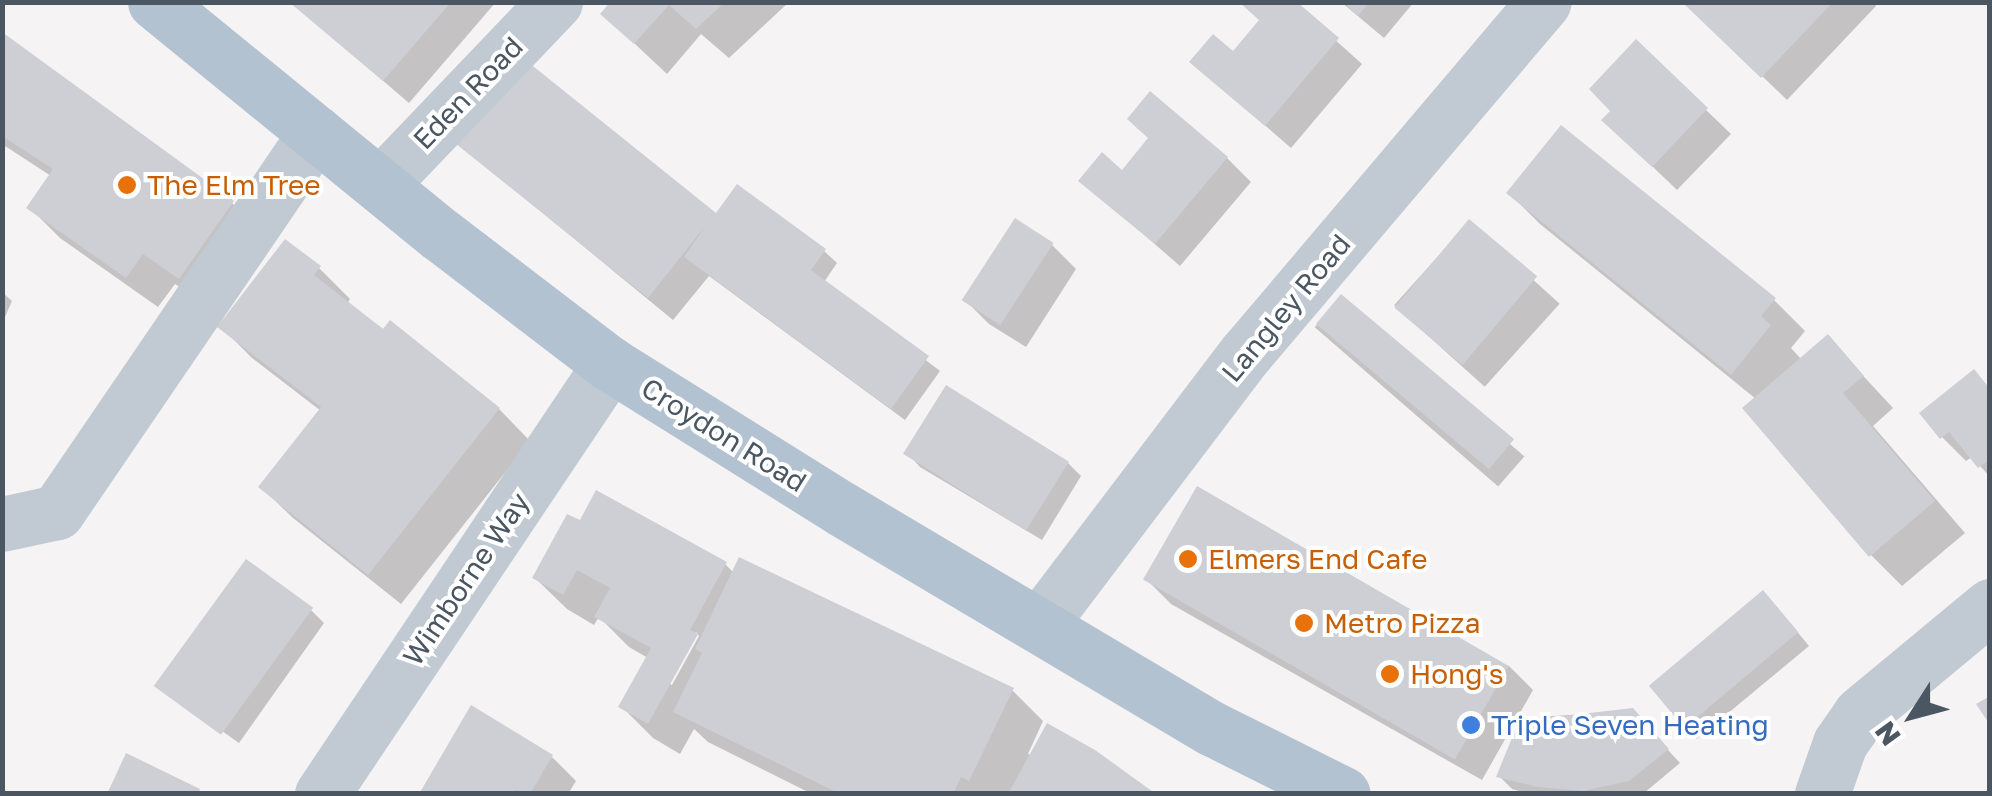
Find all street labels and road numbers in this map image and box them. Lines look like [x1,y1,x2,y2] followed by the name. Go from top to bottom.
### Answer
[406,30,530,156] street label: Eden Road
[1215,227,1357,389] street label: Langley Road
[635,371,813,499] street label: Croydon Road
[396,486,536,672] street label: Wimborne Way

